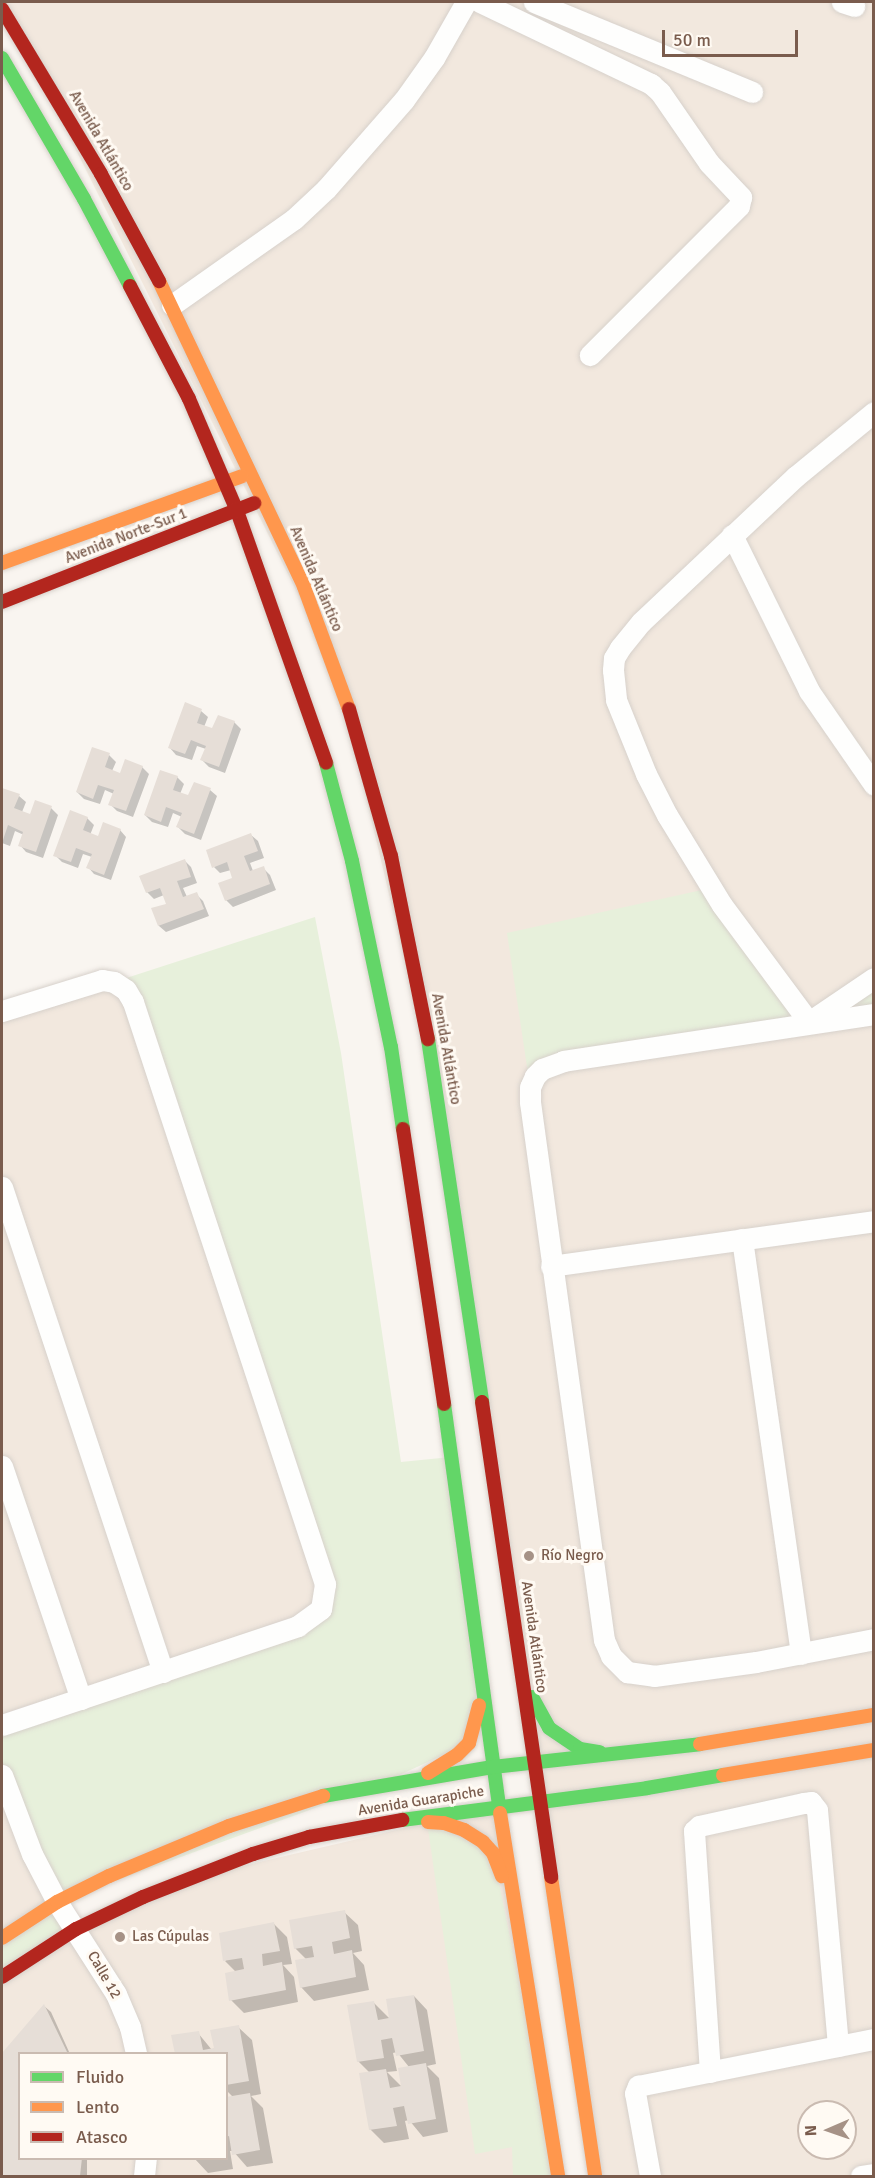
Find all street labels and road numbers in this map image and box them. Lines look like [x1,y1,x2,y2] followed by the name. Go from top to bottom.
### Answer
[65,88,137,194] street label: Avenida Atlántico
[62,504,190,568] street label: Avenida Norte-Sur 1
[286,524,346,634] street label: Avenida Atlántico
[427,992,465,1106] street label: Avenida Atlántico
[517,1580,551,1694] street label: Avenida Atlántico
[357,1782,485,1820] street label: Avenida Guarapiche
[83,1948,125,2002] street label: Calle 12

